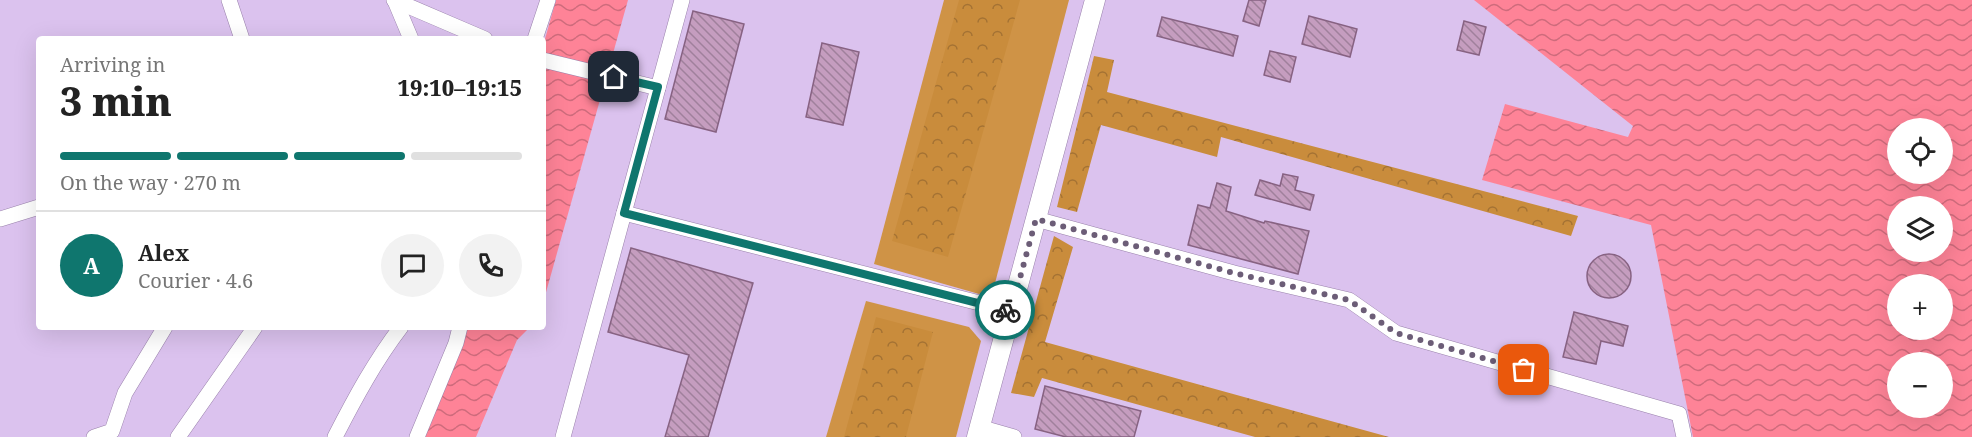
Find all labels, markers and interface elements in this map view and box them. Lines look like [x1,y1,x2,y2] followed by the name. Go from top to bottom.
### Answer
[60,51,165,78] text: Arriving in
[588,51,639,102] pin
[597,60,630,93] icon: home
[398,72,522,102] text: 19:10–19:15
[60,74,172,127] text: 3 min
[1887,118,1953,418] map controls
[1887,118,1953,184] button: locate
[60,169,241,196] text: On the way · 270 m
[1887,196,1953,262] button: layers
[381,234,444,297] button: chat
[459,234,522,297] button: phone
[138,237,189,267] text: Alex
[83,250,100,280] text: A
[138,267,253,294] text: Courier · 4.6
[1887,274,1953,340] button: +
[975,280,1035,340] courier
[989,294,1022,327] icon: bike
[1498,344,1549,395] pin
[1887,352,1953,418] button: −
[1507,353,1540,386] icon: bag

